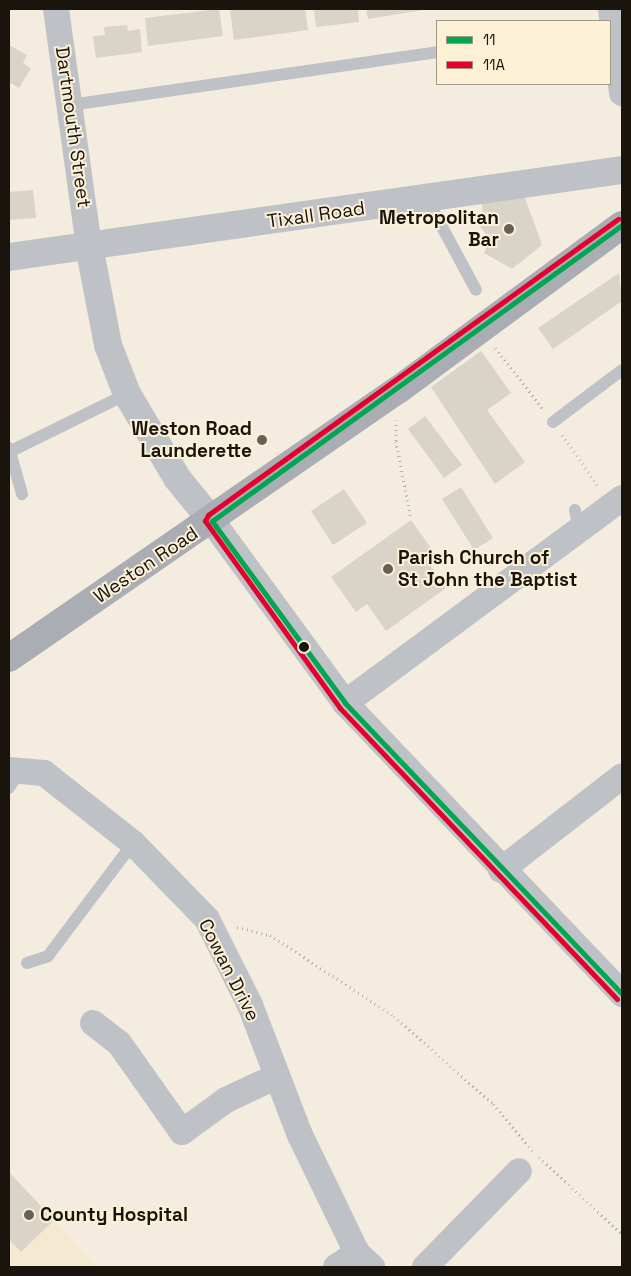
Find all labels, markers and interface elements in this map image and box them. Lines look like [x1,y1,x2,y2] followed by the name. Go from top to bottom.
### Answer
[436,20,611,85] legend
[483,30,496,49] text: 11
[50,45,96,209] street label: Dartmouth Street
[483,55,505,74] text: 11A
[266,197,366,233] street label: Tixall Road
[379,207,499,251] place label: Metropolitan Bar
[503,223,515,235] marker: Metropolitan Bar
[131,418,252,462] place label: Weston Road Launderette
[256,434,268,446] marker: Weston Road Launderette
[90,522,202,608] street label: Weston Road
[398,547,577,591] place label: Parish Church of St John the Baptist
[382,563,394,575] marker: Parish Church of St John the Baptist
[299,642,309,652] unlabelled marker
[193,915,265,1025] street label: Cowan Drive
[40,1204,188,1226] place label: County Hospital
[22,1208,36,1222] marker: County Hospital

